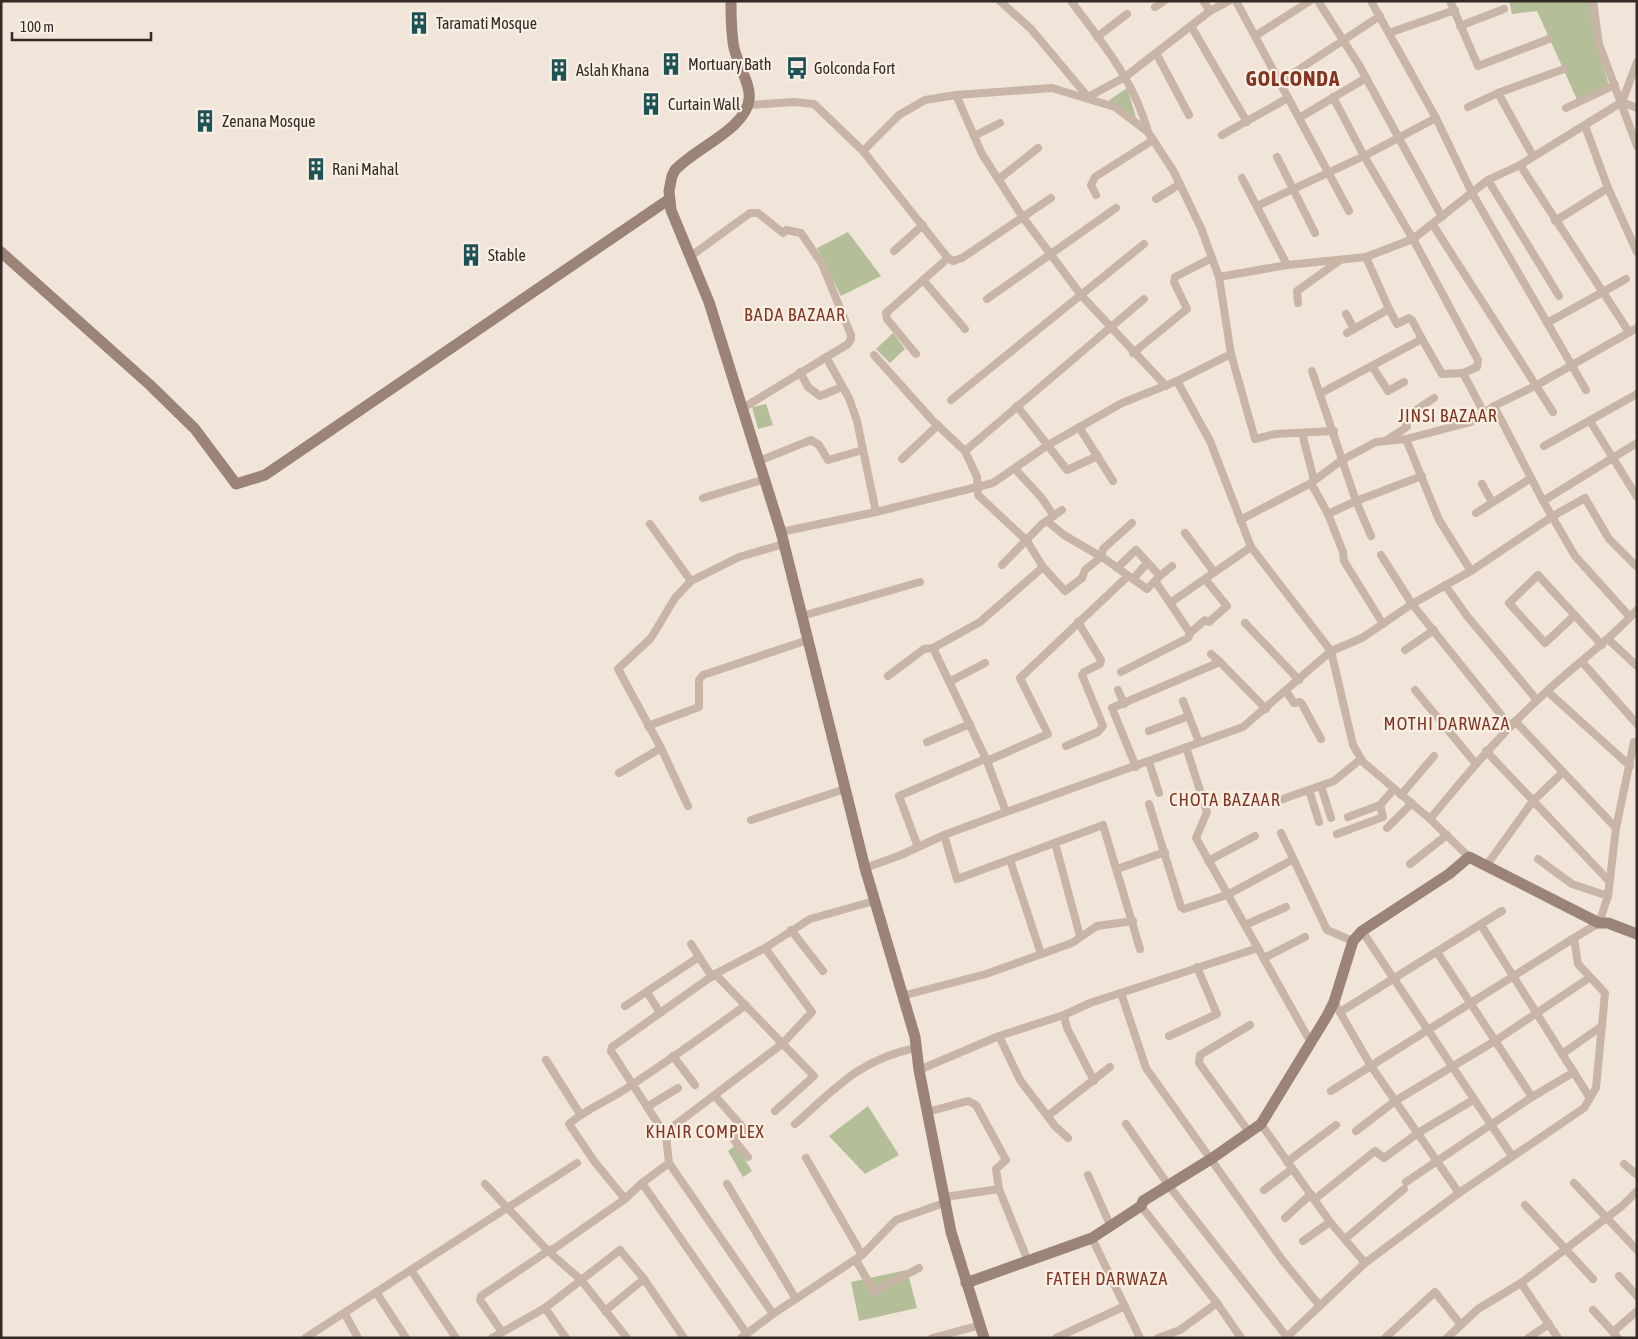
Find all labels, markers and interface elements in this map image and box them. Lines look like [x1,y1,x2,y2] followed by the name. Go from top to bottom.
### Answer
[12,10,151,42] scale bar
[406,10,432,36] building icon: Taramati Mosque
[436,14,537,33] place label: Taramati Mosque
[20,18,54,35] text: 100 m
[658,51,684,77] building icon: Mortuary Bath
[688,55,771,74] place label: Mortuary Bath
[784,55,810,81] bus stop icon: Golconda Fort
[546,57,572,83] building icon: Aslah Khana
[814,59,896,77] place label: Golconda Fort
[576,61,649,79] place label: Aslah Khana
[1246,66,1340,90] district label: GOLCONDA
[638,91,664,117] building icon: Curtain Wall
[668,95,741,113] place label: Curtain Wall
[192,108,218,134] building icon: Zenana Mosque
[222,112,316,131] place label: Zenana Mosque
[303,156,329,182] building icon: Rani Mahal
[332,160,399,178] place label: Rani Mahal
[458,242,484,268] building icon: Stable
[488,246,526,264] place label: Stable
[744,304,846,325] district label: BADA BAZAAR
[1398,405,1498,426] district label: JINSI BAZAAR
[1384,713,1510,734] district label: MOTHI DARWAZA
[1169,789,1281,810] district label: CHOTA BAZAAR
[645,1121,765,1142] district label: KHAIR COMPLEX
[1046,1268,1168,1289] district label: FATEH DARWAZA

